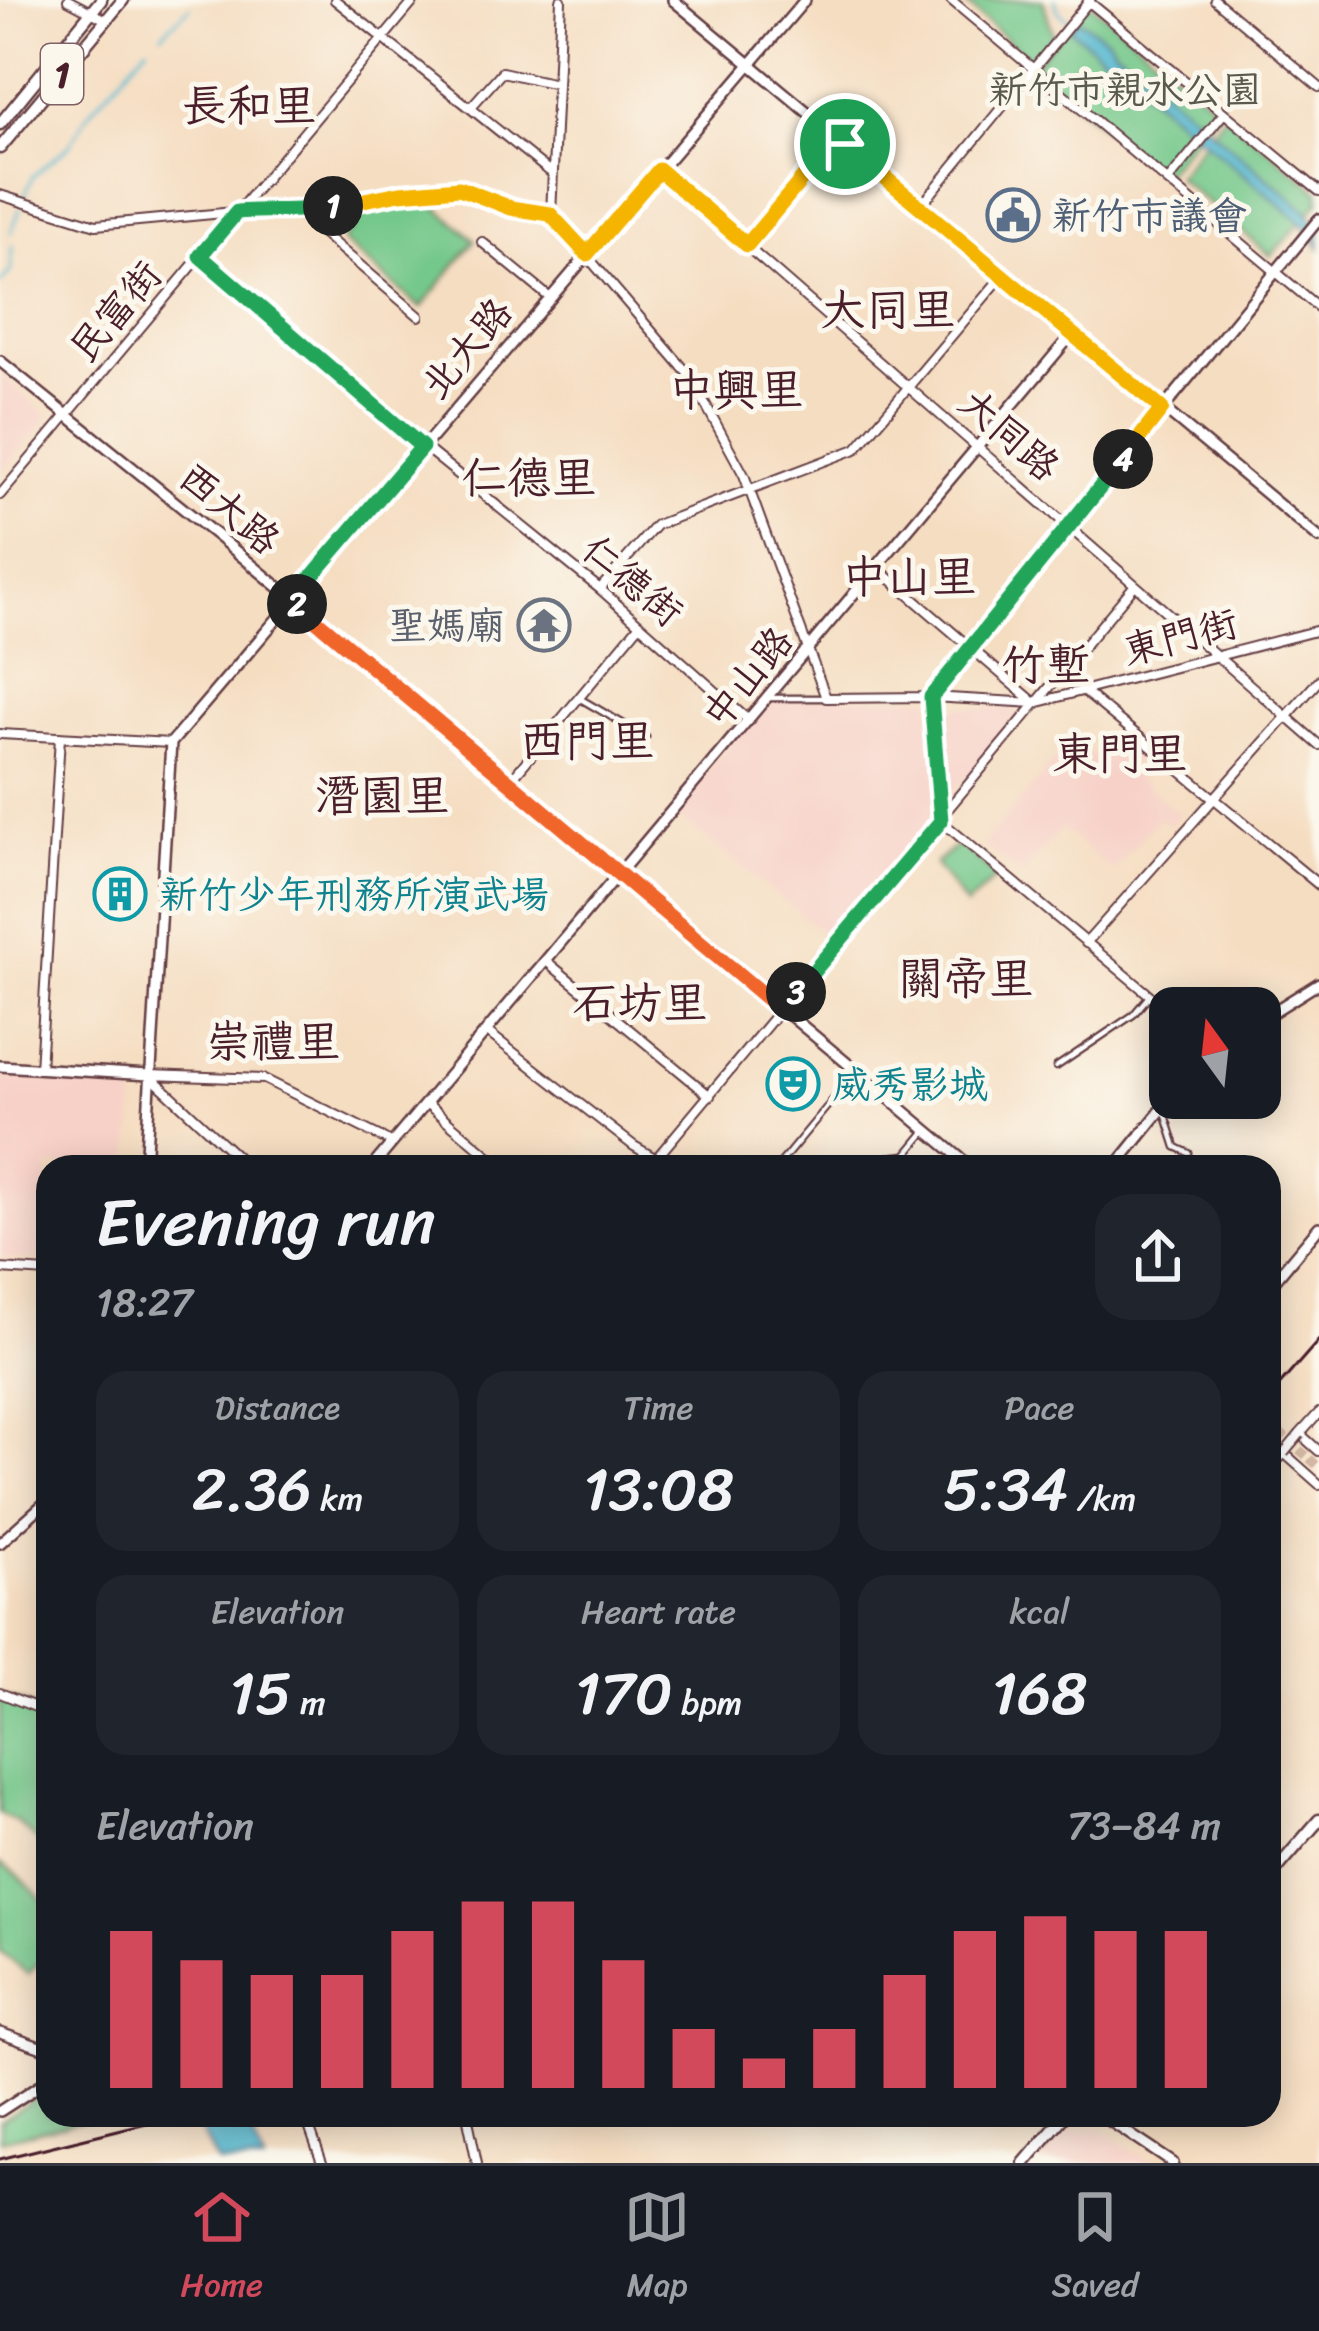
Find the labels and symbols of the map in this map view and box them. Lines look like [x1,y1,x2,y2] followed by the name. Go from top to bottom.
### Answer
[41,44,83,104] road number: 1
[988,55,1262,124] park label: 新竹市親水公園
[181,66,317,146] district label: 長和里
[794,93,896,195] pin
[303,176,363,236] pin: 1
[1052,181,1247,250] place label: 新竹市議會
[985,187,1041,243] public building icon: 新竹市議會
[51,244,179,378] street label: 民富街
[820,270,956,350] district label: 大同里
[402,281,530,415] street label: 北大路
[668,350,804,430] district label: 中興里
[943,370,1076,499] street label: 大同路
[1093,429,1153,489] pin: 4
[461,438,597,518] district label: 仁德里
[163,444,297,572] street label: 西大路
[566,516,700,644] street label: 仁德街
[841,537,977,617] district label: 中山里
[267,574,327,634] pin: 2
[1115,588,1246,685] street label: 東門街
[388,591,505,660] place label: 聖媽廟
[516,597,572,653] temple icon: 聖媽廟
[684,610,811,744] street label: 中山路
[1001,625,1091,705] district label: 竹塹
[519,701,655,781] district label: 西門里
[1052,714,1188,794] district label: 東門里
[314,756,450,836] district label: 潛園里
[159,860,549,929] place label: 新竹少年刑務所演武場
[92,866,148,922] building icon: 新竹少年刑務所演武場
[898,939,1034,1019] district label: 關帝里
[766,962,826,1022] pin: 3
[572,963,708,1043] district label: 石坊里
[1149,987,1281,1119] north arrow
[205,1002,341,1082] district label: 崇禮里
[832,1050,988,1119] place label: 威秀影城
[765,1056,821,1112] theatre icon: 威秀影城

